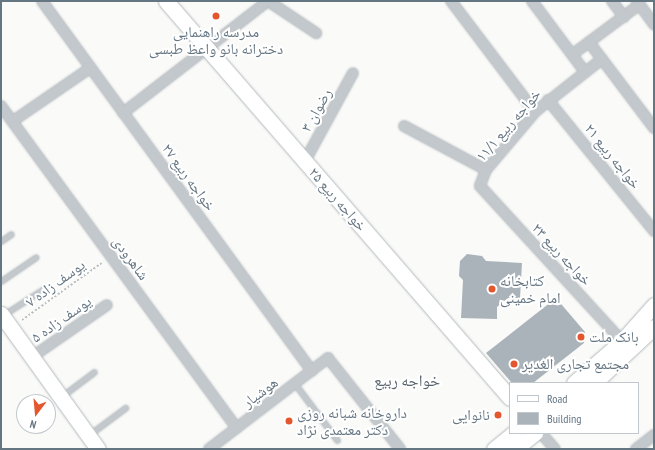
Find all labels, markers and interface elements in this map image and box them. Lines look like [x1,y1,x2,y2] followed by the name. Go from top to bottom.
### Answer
[211,11,221,21] marker: مدرسه راهنمایی دخترانه بانو واعظ طبسی
[149,22,283,57] place label: مدرسه راهنمایی دخترانه بانو واعظ طبسی
[297,85,335,135] street label: رضوان ۳
[472,85,544,165] street label: خواجه ربیع ۱۱/۱
[581,120,645,192] street label: خواجه ربیع ۲۱
[159,140,219,214] street label: خواجه ربیع ۲۷
[305,163,371,235] street label: خواجه ربیع ۲۵
[529,219,595,289] street label: خواجه ربیع ۲۳
[109,233,153,283] street label: شاهرودی
[22,255,88,311] street label: یوسف زاده ۷
[500,271,561,306] place label: کتابخانه امام خمینی
[487,284,497,294] marker: کتابخانه امام خمینی
[28,292,94,346] street label: یوسف زاده ۵
[589,328,639,346] place label: بانک ملت
[576,332,586,342] marker: بانک ملت
[522,355,629,373] place label: مجتمع تجاری الغدیر
[509,359,519,369] marker: مجتمع تجاری الغدیر
[374,370,440,390] district label: خواجه ربیع
[239,373,281,411] street label: هوشیار
[509,382,639,434] legend
[547,391,567,406] text: Road
[16,394,56,434] north arrow
[297,403,407,438] place label: داروخانه شبانه روزی دکتر معتمدی نژاد
[452,406,490,424] place label: نانوایی
[493,410,503,420] marker: نانوایی
[547,411,582,426] text: Building
[284,416,294,426] marker: داروخانه شبانه روزی دکتر معتمدی نژاد
[28,417,38,432] text: N

